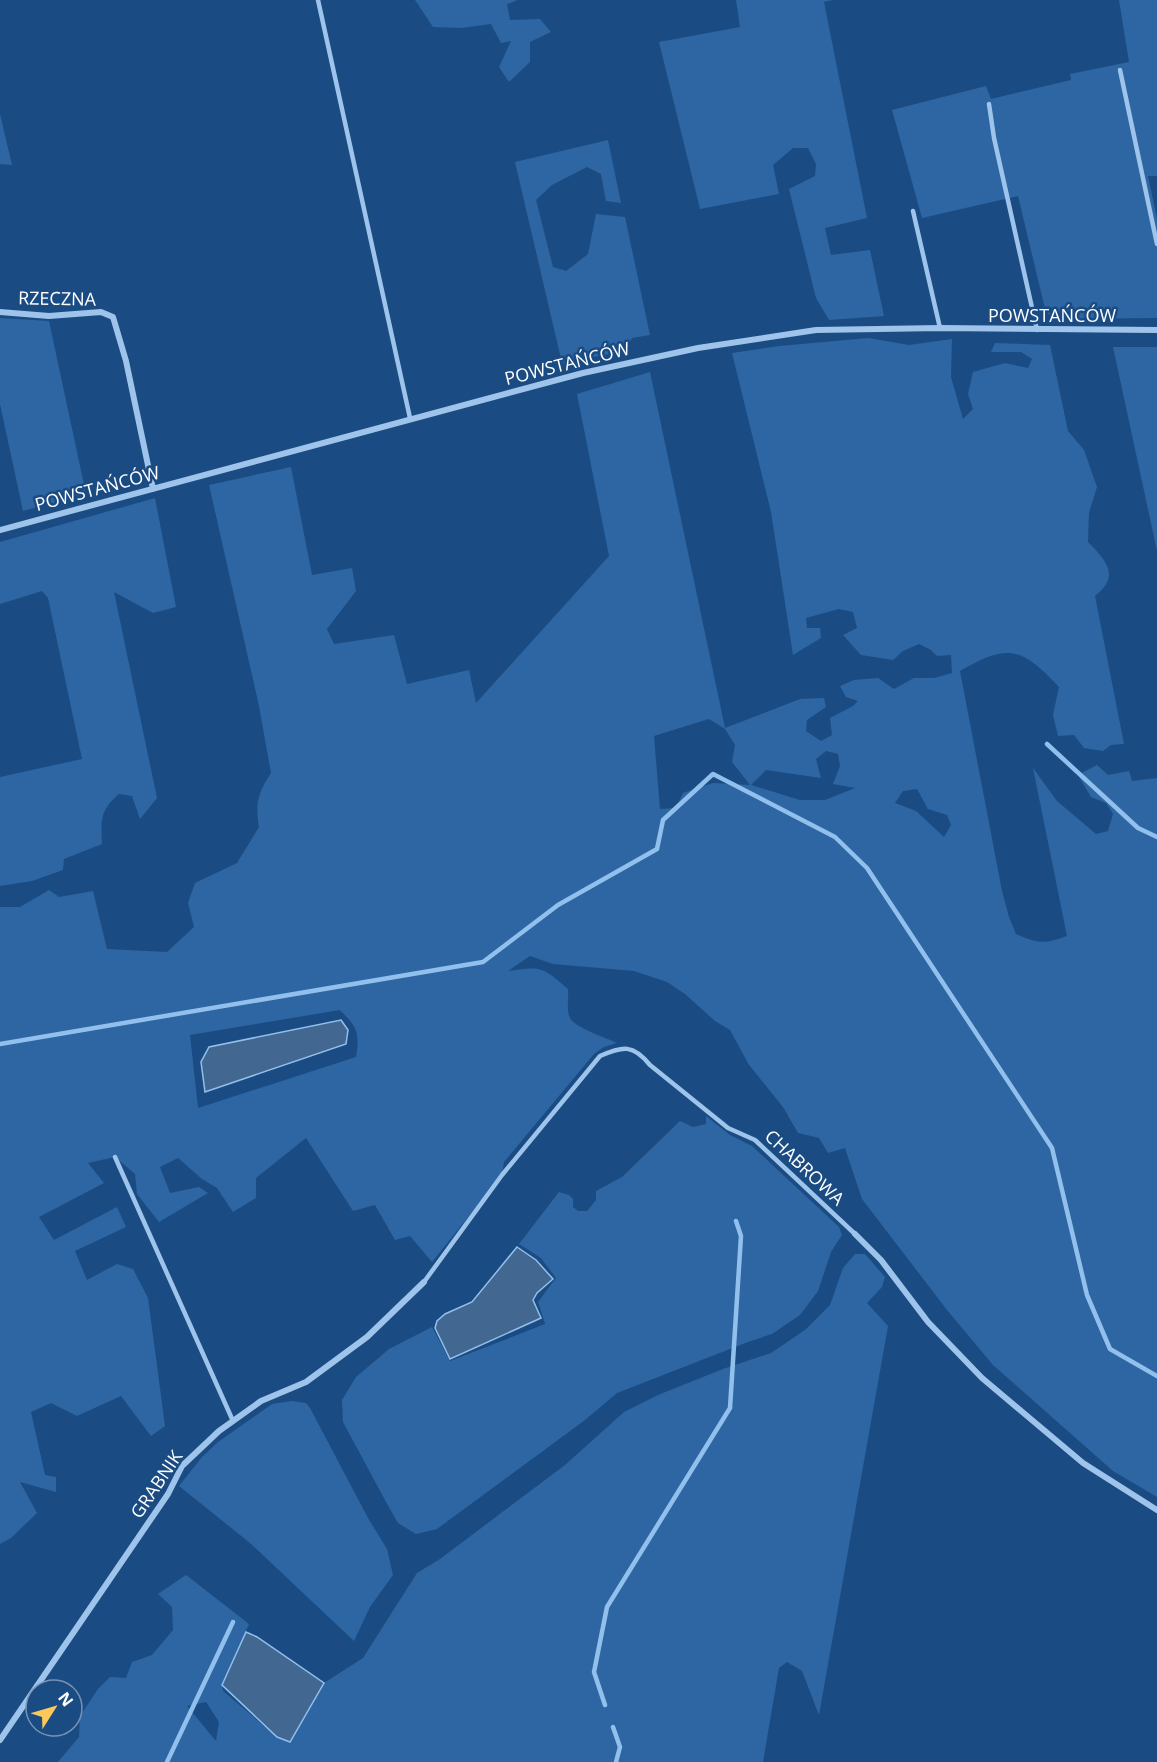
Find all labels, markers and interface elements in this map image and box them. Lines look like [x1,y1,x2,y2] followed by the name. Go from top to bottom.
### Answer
[18,285,97,311] street label: RZECZNA
[988,303,1116,327] street label: POWSTAŃCÓW
[502,336,632,390] street label: POWSTAŃCÓW
[32,460,162,516] street label: POWSTAŃCÓW
[760,1124,850,1211] street label: CHABROWA
[125,1445,188,1523] street label: GRABNIK
[24,1678,84,1738] north arrow
[53,1687,79,1711] text: N

